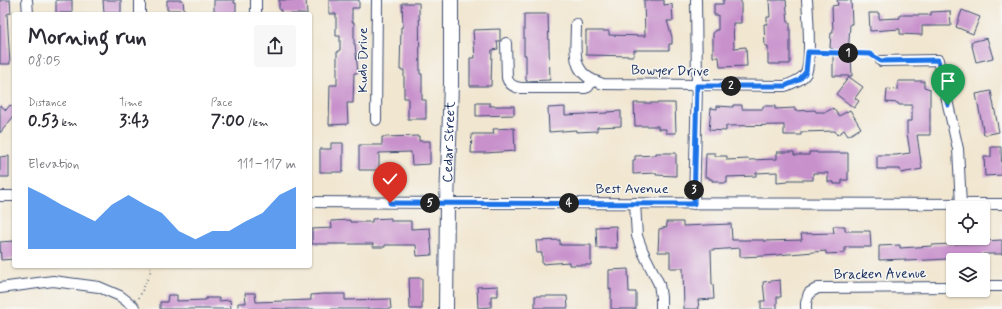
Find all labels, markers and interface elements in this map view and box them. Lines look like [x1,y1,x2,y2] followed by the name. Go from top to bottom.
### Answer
[28,24,147,52] text: Morning run
[254,25,296,67] button: share
[354,27,372,93] street label: Kudo Drive
[838,43,858,63] pin: 1
[846,46,850,60] text: 1
[28,53,60,70] text: 08:05
[631,61,709,81] street label: Bowyer Drive
[931,64,965,105] pin
[937,70,959,92] icon: arrive
[721,76,741,96] pin: 2
[728,79,734,93] text: 2
[28,96,67,110] text: Distance
[119,96,142,110] text: Time
[211,96,233,110] text: Pace
[439,100,459,183] street label: Cedar Street
[28,110,58,132] text: 0.53
[119,110,149,132] text: 3:43
[211,110,245,132] text: 7:00
[58,116,77,130] text: km
[245,116,269,130] text: /km
[28,156,79,173] text: Elevation
[237,156,296,173] text: 111–117 m
[373,162,407,203] pin
[379,168,401,190] icon: check
[595,180,669,198] street label: Best Avenue
[684,180,704,200] pin: 3
[692,183,696,197] text: 3
[420,193,440,213] pin: 5
[559,193,579,213] pin: 4
[427,196,433,210] text: 5
[566,196,572,210] text: 4
[946,201,990,297] map controls
[946,201,990,245] button: locate
[946,253,990,297] button: layers
[833,264,927,284] street label: Bracken Avenue

